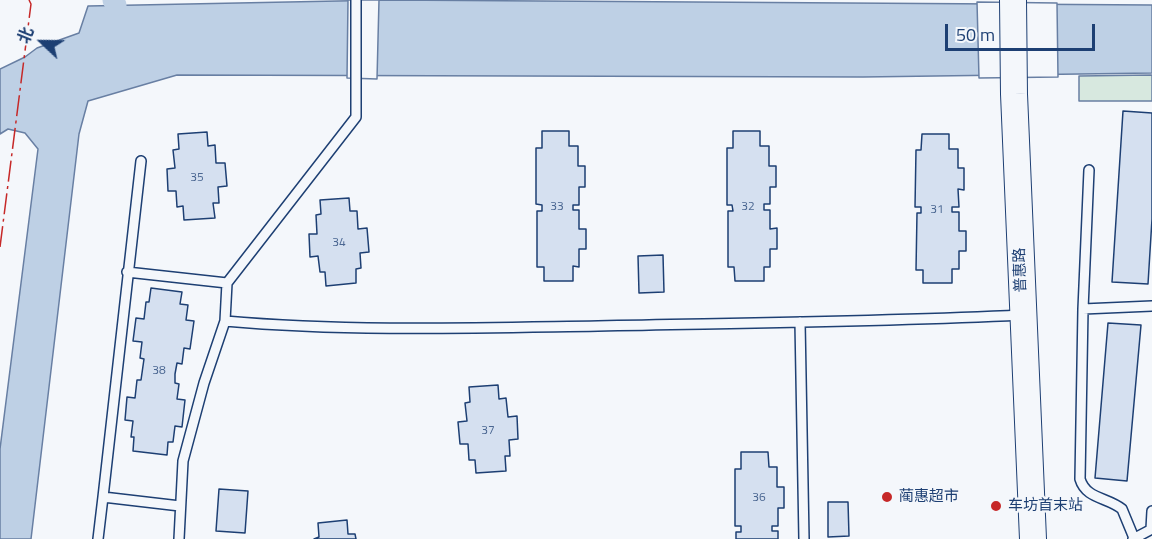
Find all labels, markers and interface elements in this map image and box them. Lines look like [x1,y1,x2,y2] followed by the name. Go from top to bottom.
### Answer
[12,12,72,72] north arrow
[948,12,1098,50] scale bar
[956,21,995,48] text: 50 m
[11,23,39,47] text: 北
[190,171,204,185] house number: 35
[550,200,564,214] house number: 33
[741,200,755,214] house number: 32
[930,203,944,217] house number: 31
[332,236,346,250] house number: 34
[1011,247,1031,293] street label: 普惠路
[152,364,166,378] house number: 38
[481,424,495,438] house number: 37
[899,488,959,506] place label: 蔺惠超市
[880,490,894,504] marker: 蔺惠超市
[752,491,766,505] house number: 36
[1008,497,1083,515] place label: 车坊首末站
[989,499,1003,513] marker: 车坊首末站

